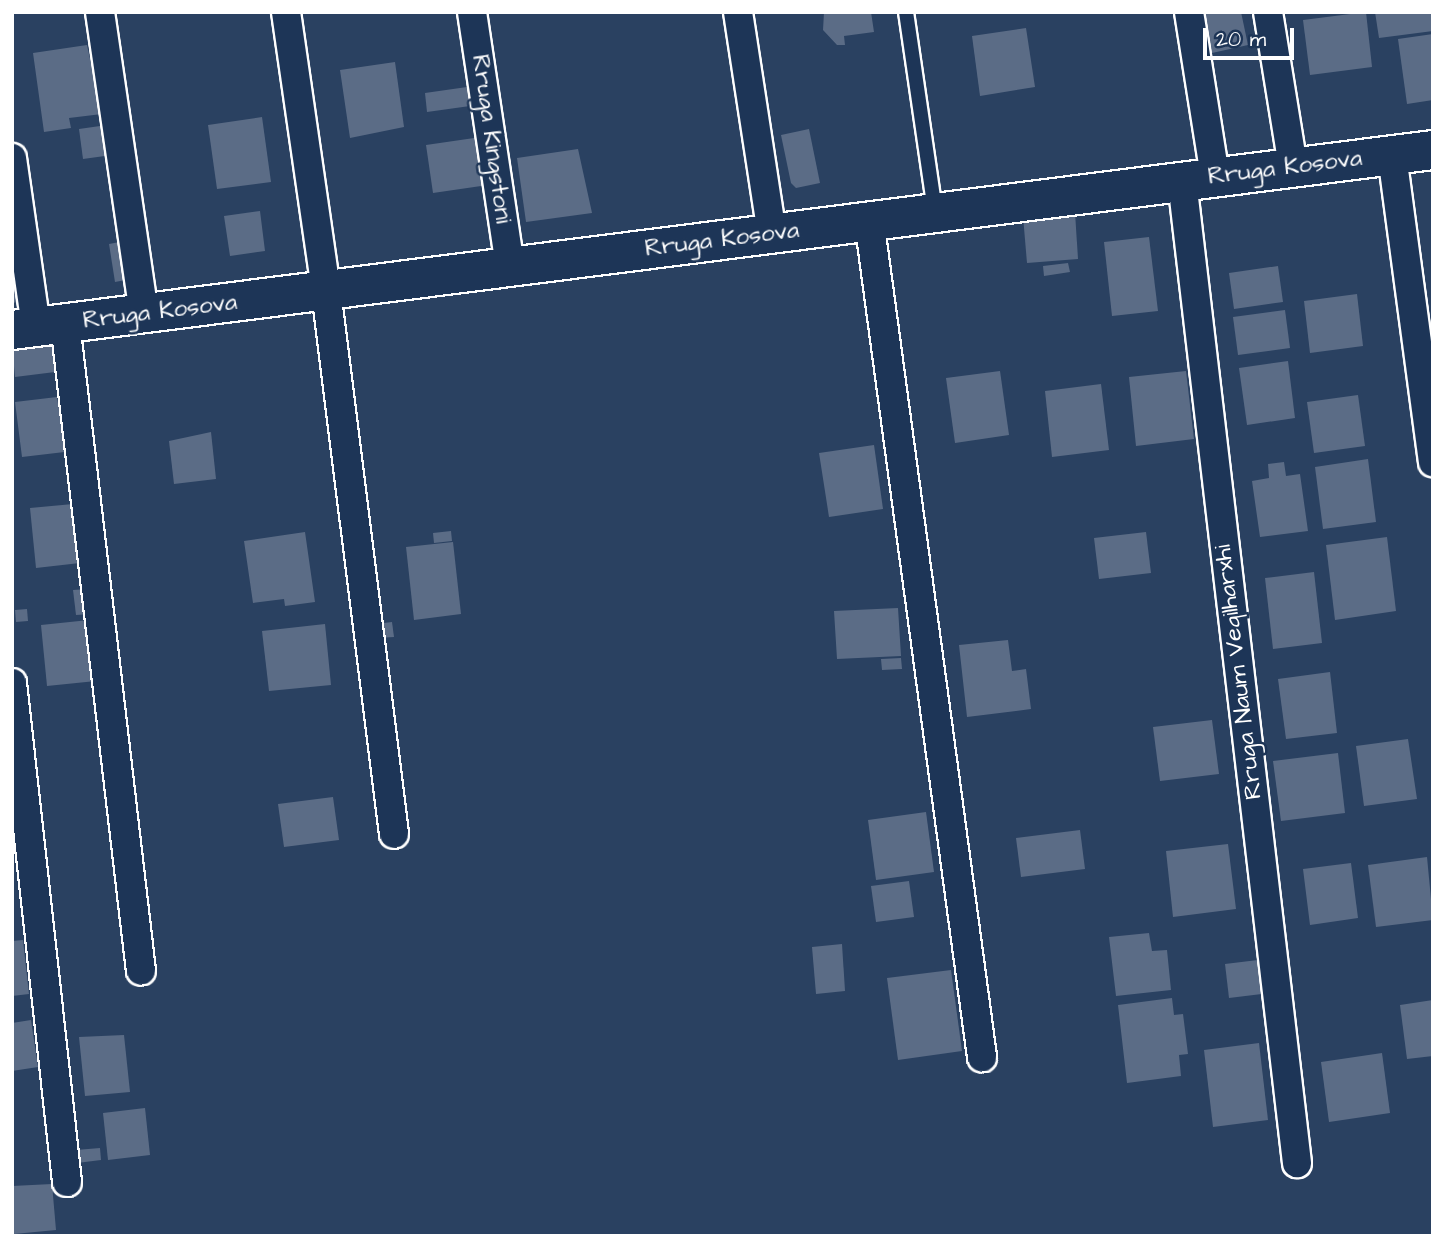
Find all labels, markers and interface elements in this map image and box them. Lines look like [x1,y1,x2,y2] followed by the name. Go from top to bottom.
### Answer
[1207,14,1298,58] scale bar
[1216,25,1266,54] text: 20 m
[465,53,517,225] street label: Rruga Kingstoni
[1206,144,1364,192] street label: Rruga Kosova
[643,216,801,264] street label: Rruga Kosova
[81,288,239,336] street label: Rruga Kosova
[1209,543,1269,801] street label: Rruga Naum Veqilharxhi

